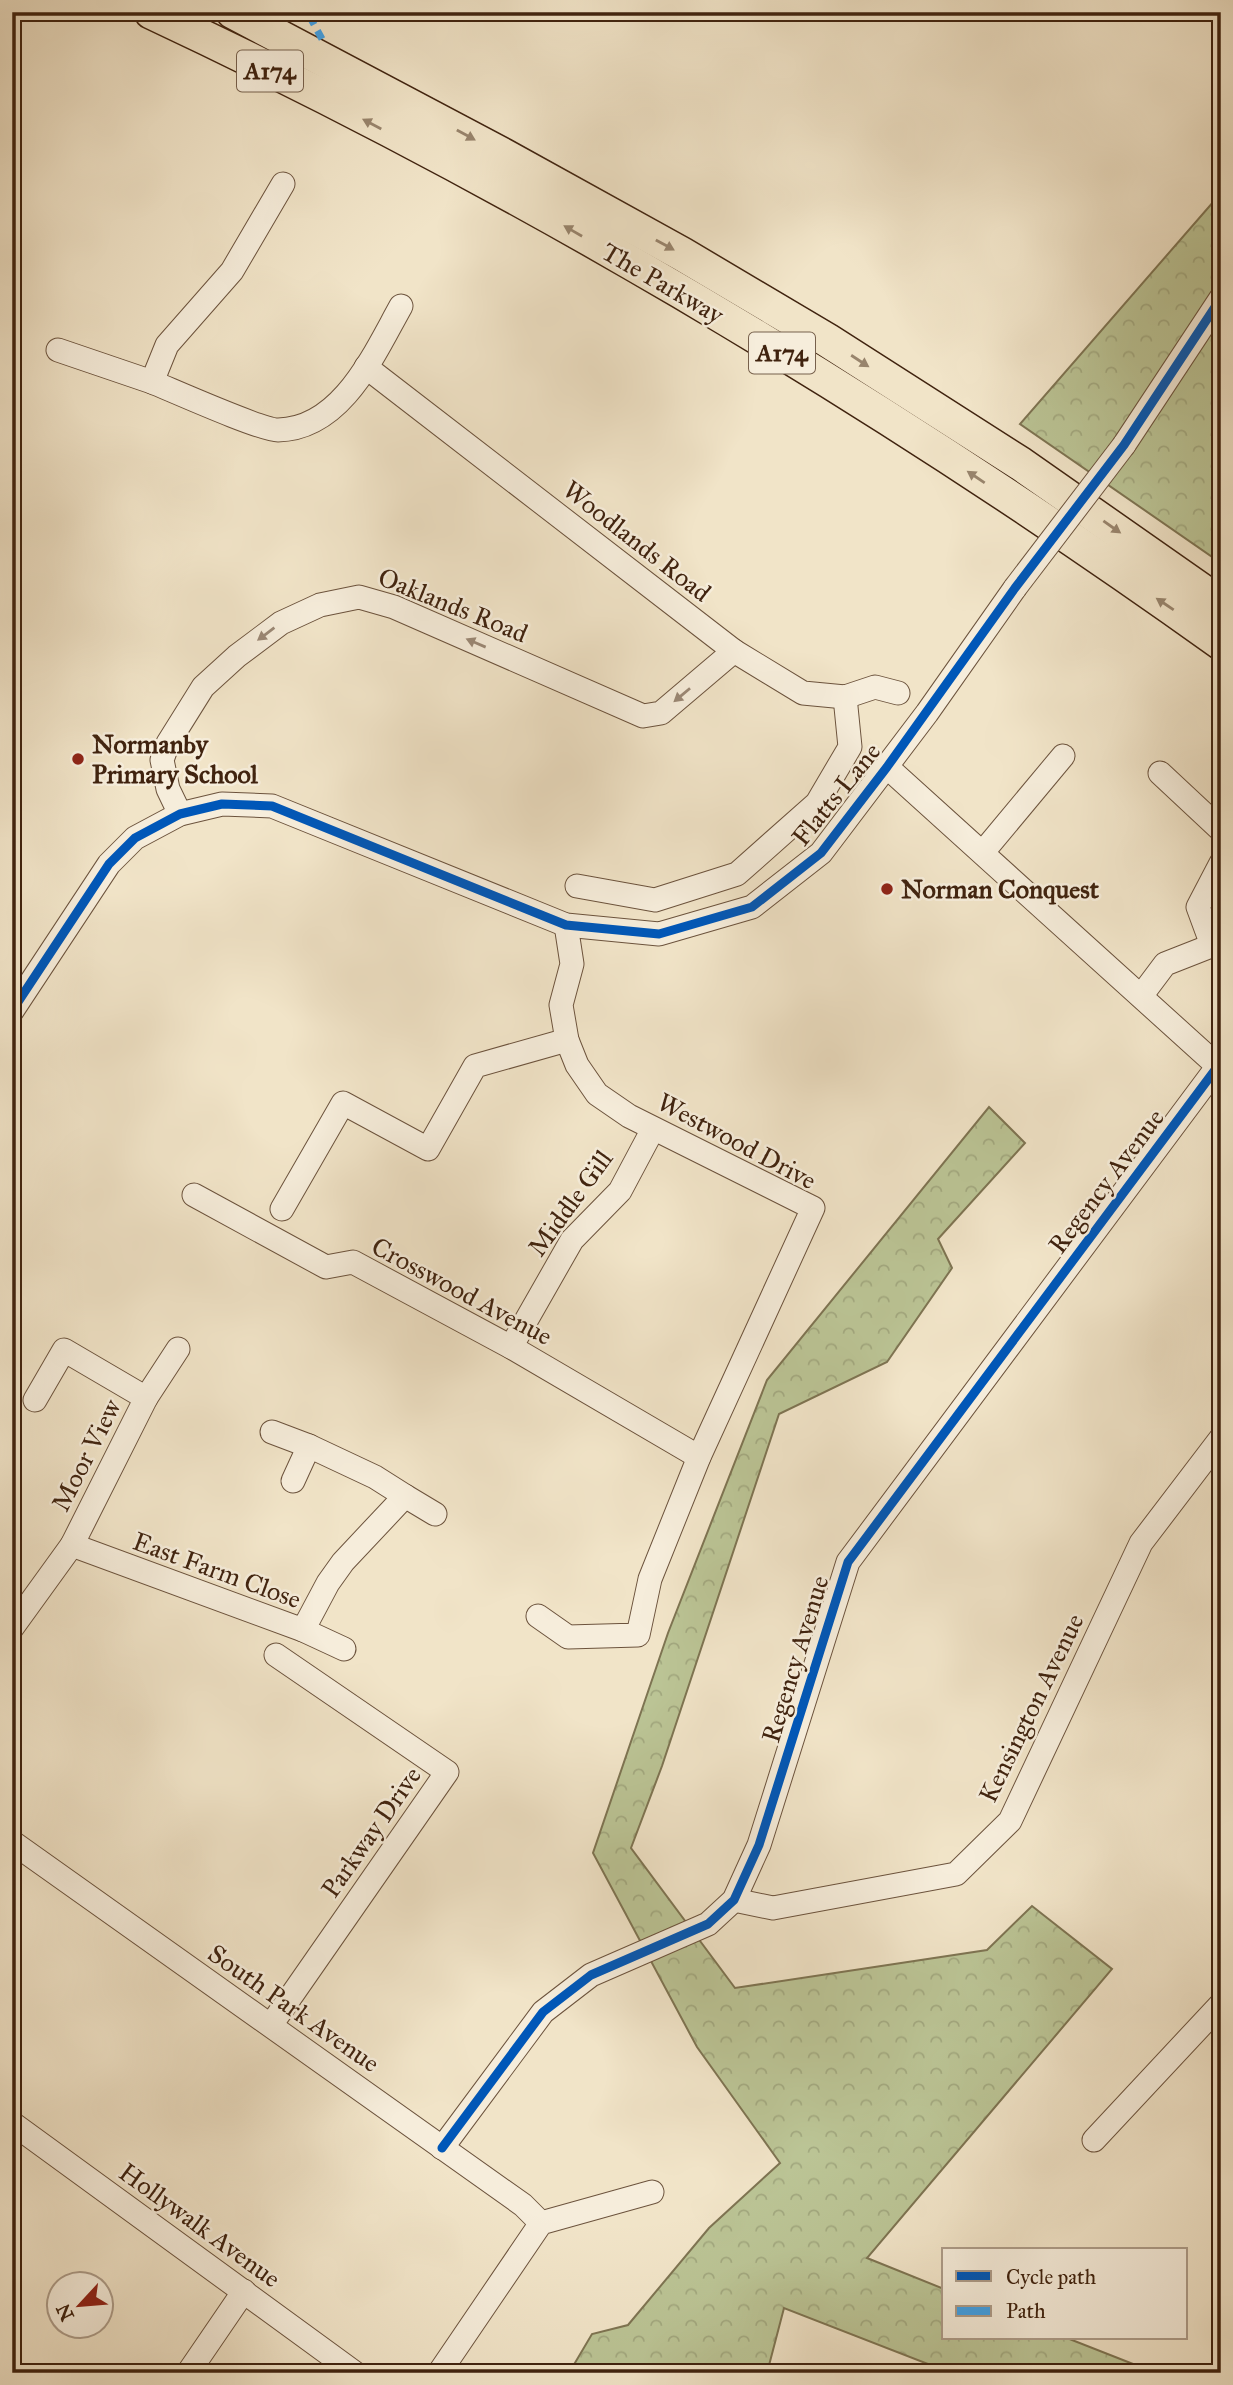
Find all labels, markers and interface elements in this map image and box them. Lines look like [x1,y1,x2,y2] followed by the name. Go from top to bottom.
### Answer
[237,50,303,92] road number: A174
[363,118,382,130] one-way arrow
[456,129,476,141] one-way arrow
[563,225,583,237] one-way arrow
[596,235,730,331] street label: The Parkway
[655,239,675,250] one-way arrow
[749,332,815,374] road number: A174
[851,355,870,368] one-way arrow
[967,470,985,484] one-way arrow
[557,473,717,609] street label: Woodlands Road
[1103,520,1121,534] one-way arrow
[374,560,532,650] street label: Oaklands Road
[1156,597,1174,611] one-way arrow
[257,627,275,641] one-way arrow
[466,637,486,649] one-way arrow
[673,687,691,703] one-way arrow
[92,728,259,790] place label: Normanby Primary School
[785,736,887,852] street label: Flatts Lane
[70,751,86,767] marker: Normanby Primary School
[901,873,1100,905] place label: Norman Conquest
[879,881,895,897] marker: Norman Conquest
[652,1086,822,1196] street label: Westwood Drive
[1041,1102,1171,1260] street label: Regency Avenue
[521,1144,619,1262] street label: Middle Gill
[366,1230,558,1352] street label: Crosswood Avenue
[44,1393,128,1516] street label: Moor View
[128,1525,306,1615] street label: East Farm Close
[754,1572,836,1746] street label: Regency Avenue
[971,1608,1091,1808] street label: Kensington Avenue
[314,1760,428,1904] street label: Parkway Drive
[202,1937,386,2079] street label: South Park Avenue
[113,2156,287,2294] street label: Hollywalk Avenue
[942,2248,1188,2340] legend
[1006,2264,1097,2290] text: Cycle path
[46,2270,116,2340] north arrow
[1006,2298,1046,2324] text: Path
[51,2300,79,2325] text: N

